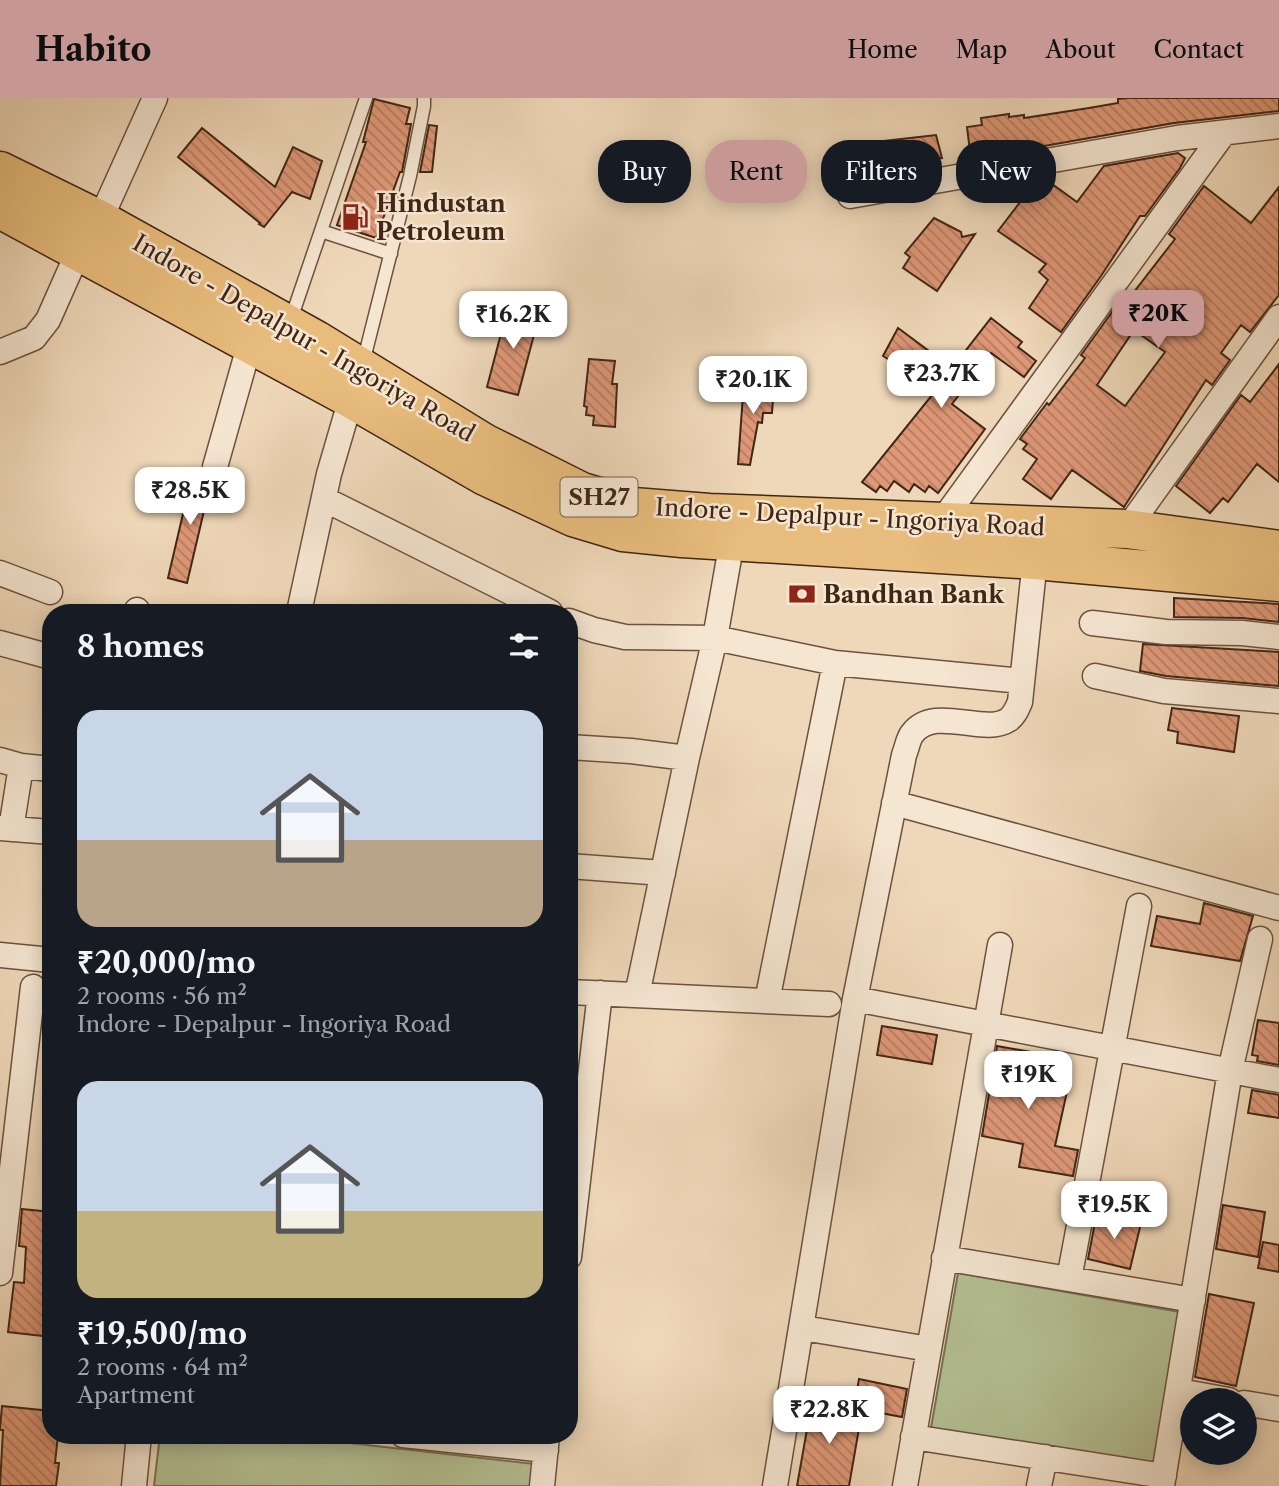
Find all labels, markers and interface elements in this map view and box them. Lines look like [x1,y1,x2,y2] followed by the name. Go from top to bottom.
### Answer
[35,29,151,70] text: Habito
[847,35,918,64] text: Home
[956,35,1007,64] text: Map
[1045,35,1116,64] text: About
[1154,35,1244,64] text: Contact
[598,140,691,203] chip: Buy
[705,140,807,203] chip: Rent
[821,140,942,203] chip: Filters
[956,140,1056,203] chip: New
[376,189,506,246] place label: Hindustan Petroleum
[340,202,370,232] fuel station icon: Hindustan Petroleum
[128,228,481,448] street label: Indore - Depalpur - Ingoriya Road
[1117,290,1199,350] pin: ₹20K
[456,292,570,351] pin: ₹16.2K
[1128,299,1188,327] text: ₹20K
[475,300,551,328] text: ₹16.2K
[884,350,998,410] pin: ₹23.7K
[696,356,810,416] pin: ₹20.1K
[903,359,979,387] text: ₹23.7K
[715,365,791,393] text: ₹20.1K
[133,468,247,527] pin: ₹28.5K
[151,476,229,504] text: ₹28.5K
[560,478,638,516] road number: SH27
[654,492,1046,542] street label: Indore - Depalpur - Ingoriya Road
[787,579,817,609] bank icon: Bandhan Bank
[823,580,1005,609] place label: Bandhan Bank
[505,627,543,665] icon: filters
[77,628,204,665] text: 8 homes
[247,755,373,881] icon: home
[77,944,256,981] text: ₹20,000/mo
[77,982,247,1010] text: 2 rooms · 56 m²
[77,1010,451,1038] text: Indore - Depalpur - Ingoriya Road
[987,1052,1069,1111] pin: ₹19K
[1000,1060,1056,1088] text: ₹19K
[247,1126,373,1252] icon: home
[1057,1182,1171,1241] pin: ₹19.5K
[1077,1190,1151,1218] text: ₹19.5K
[77,1315,247,1352] text: ₹19,500/mo
[77,1353,248,1381] text: 2 rooms · 64 m²
[77,1381,195,1409] text: Apartment
[772,1386,886,1446] pin: ₹22.8K
[1180,1388,1257,1465] map controls
[1180,1388,1257,1465] button: layers
[789,1395,869,1423] text: ₹22.8K

